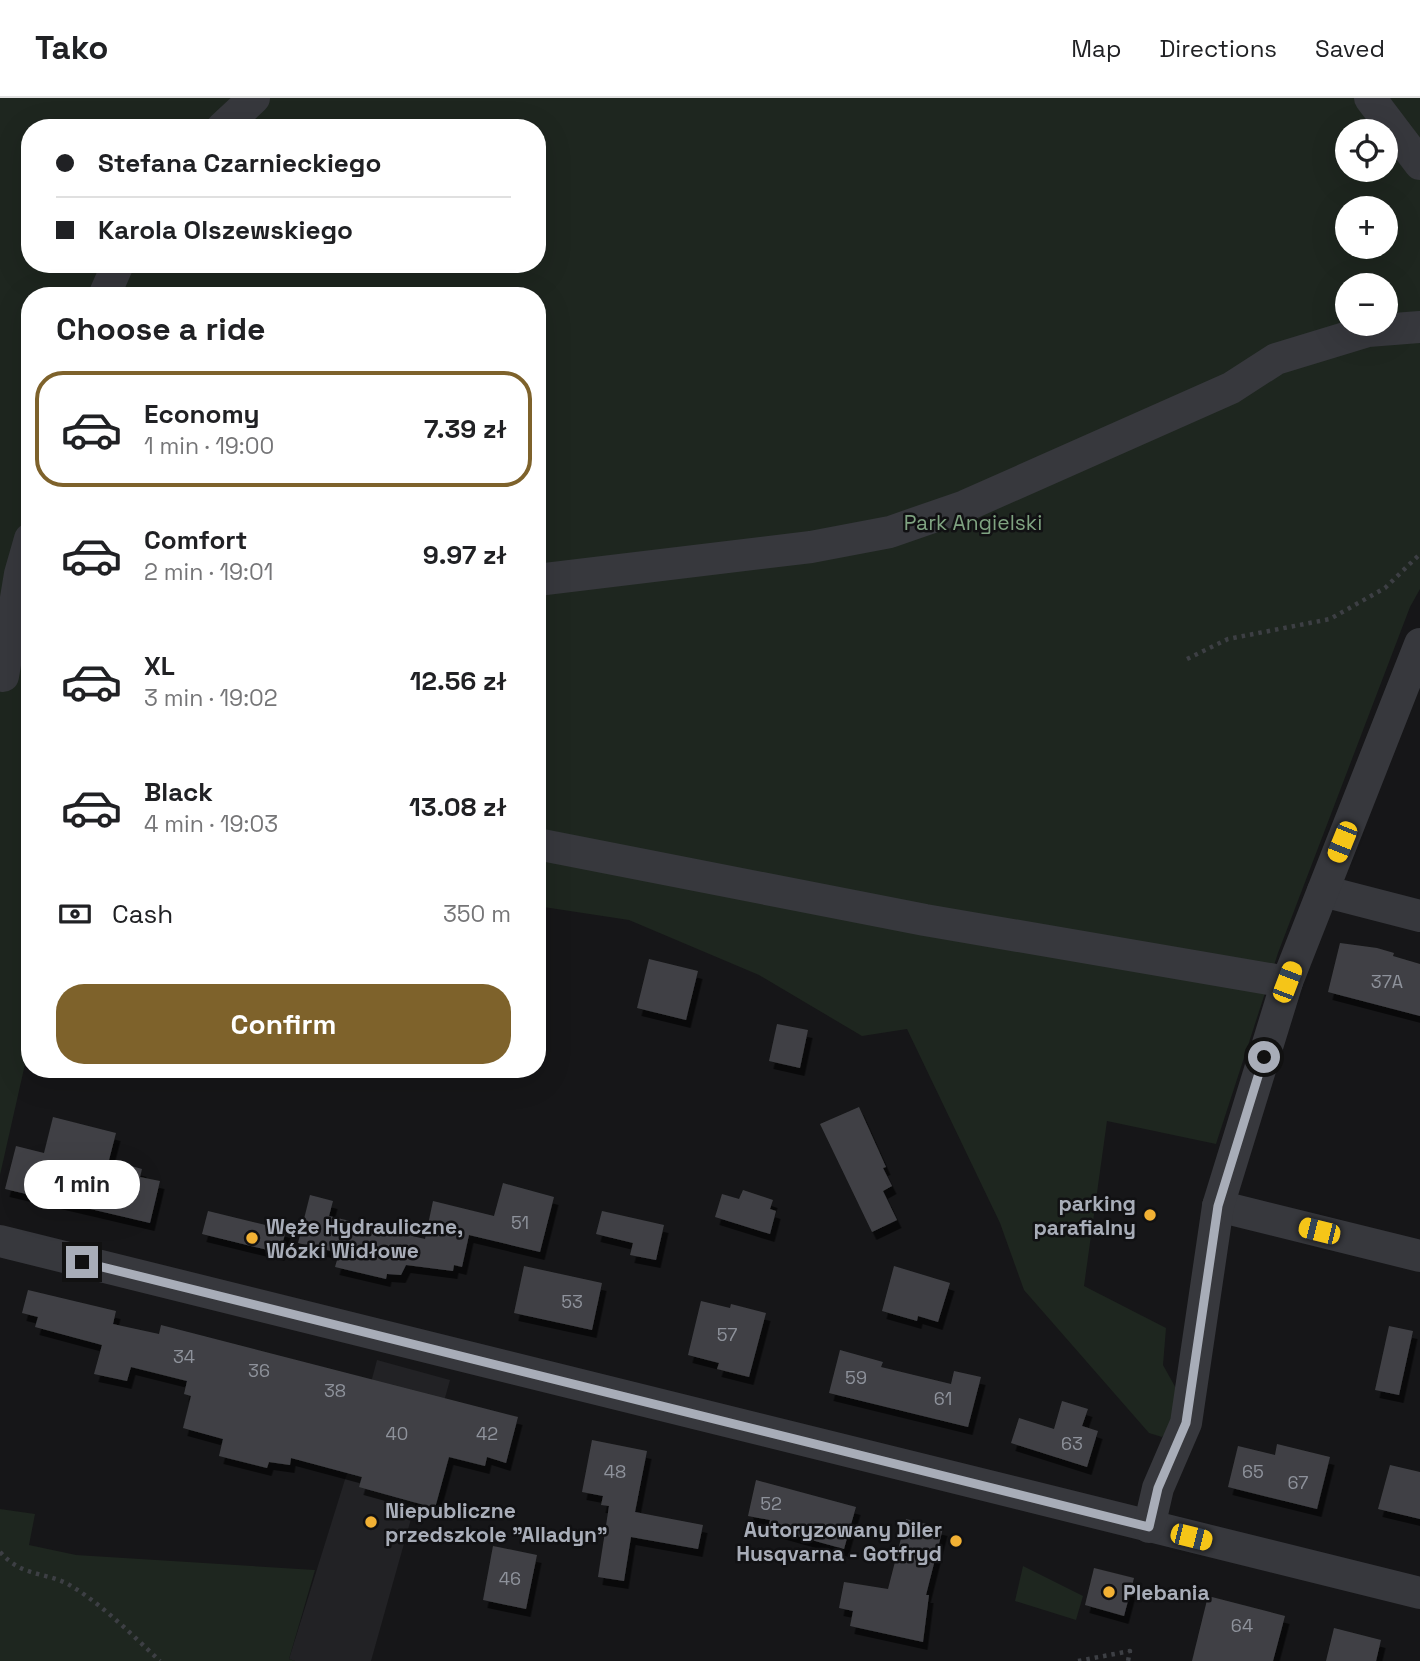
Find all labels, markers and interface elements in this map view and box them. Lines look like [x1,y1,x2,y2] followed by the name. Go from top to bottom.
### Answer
[35,27,108,69] text: Tako
[1071,33,1121,64] text: Map
[1159,33,1277,64] text: Directions
[1315,33,1385,64] text: Saved
[1335,119,1398,336] map controls
[1335,119,1398,182] button: locate
[98,146,381,180] text: Stefana Czarnieckiego
[1335,196,1398,259] button: +
[98,213,353,247] text: Karola Olszewskiego
[1335,273,1398,336] button: −
[56,309,266,349] text: Choose a ride
[144,397,260,431] text: Economy
[60,398,123,461] icon: car
[424,412,507,446] text: 7.39 zł
[144,431,274,461] text: 1 min · 19:00
[904,509,1042,536] park label: Park Angielski
[144,523,247,557] text: Comfort
[60,524,123,587] icon: car
[423,538,507,572] text: 9.97 zł
[144,557,273,587] text: 2 min · 19:01
[144,649,175,683] text: XL
[60,650,123,713] icon: car
[410,664,507,698] text: 12.56 zł
[144,683,278,713] text: 3 min · 19:02
[144,775,213,809] text: Black
[60,776,123,839] icon: car
[409,790,507,824] text: 13.08 zł
[144,809,278,839] text: 4 min · 19:03
[1325,819,1360,865] car
[56,895,94,933] icon: cash
[112,897,173,931] text: Cash
[443,899,511,929] text: 350 m
[1270,959,1305,1005] car
[1371,970,1403,993] house number: 37A
[56,984,511,1064] button: Confirm
[1248,1041,1280,1073] route start
[24,1160,140,1210] callout: 1 min
[54,1169,110,1199] text: 1 min
[1033,1190,1136,1241] place label: parking parafialny
[1142,1207,1158,1223] marker: parking parafialny
[511,1211,529,1234] house number: 51
[266,1213,463,1264] place label: Węże Hydrauliczne, Wózki Widłowe
[1297,1216,1342,1246] car
[244,1230,260,1246] marker: Węże Hydrauliczne, Wózki Widłowe
[66,1246,98,1278] route end
[561,1290,583,1313] house number: 53
[717,1323,737,1346] house number: 57
[173,1345,195,1368] house number: 34
[248,1359,270,1382] house number: 36
[845,1366,867,1389] house number: 59
[324,1379,346,1402] house number: 38
[934,1387,952,1410] house number: 61
[386,1422,408,1445] house number: 40
[476,1422,498,1445] house number: 42
[1061,1432,1083,1455] house number: 63
[604,1460,626,1483] house number: 48
[1242,1460,1264,1483] house number: 65
[1288,1471,1308,1494] house number: 67
[760,1492,782,1515] house number: 52
[385,1497,607,1548] place label: Niepubliczne przedszkole "Alladyn"
[363,1514,379,1530] marker: Niepubliczne przedszkole "Alladyn"
[736,1516,942,1567] place label: Autoryzowany Diler Husqvarna - Gotfryd
[1169,1522,1214,1552] car
[948,1533,964,1549] marker: Autoryzowany Diler Husqvarna - Gotfryd
[499,1567,521,1590] house number: 46
[1123,1579,1210,1606] place label: Plebania
[1101,1584,1117,1600] marker: Plebania
[1231,1614,1253,1637] house number: 64

